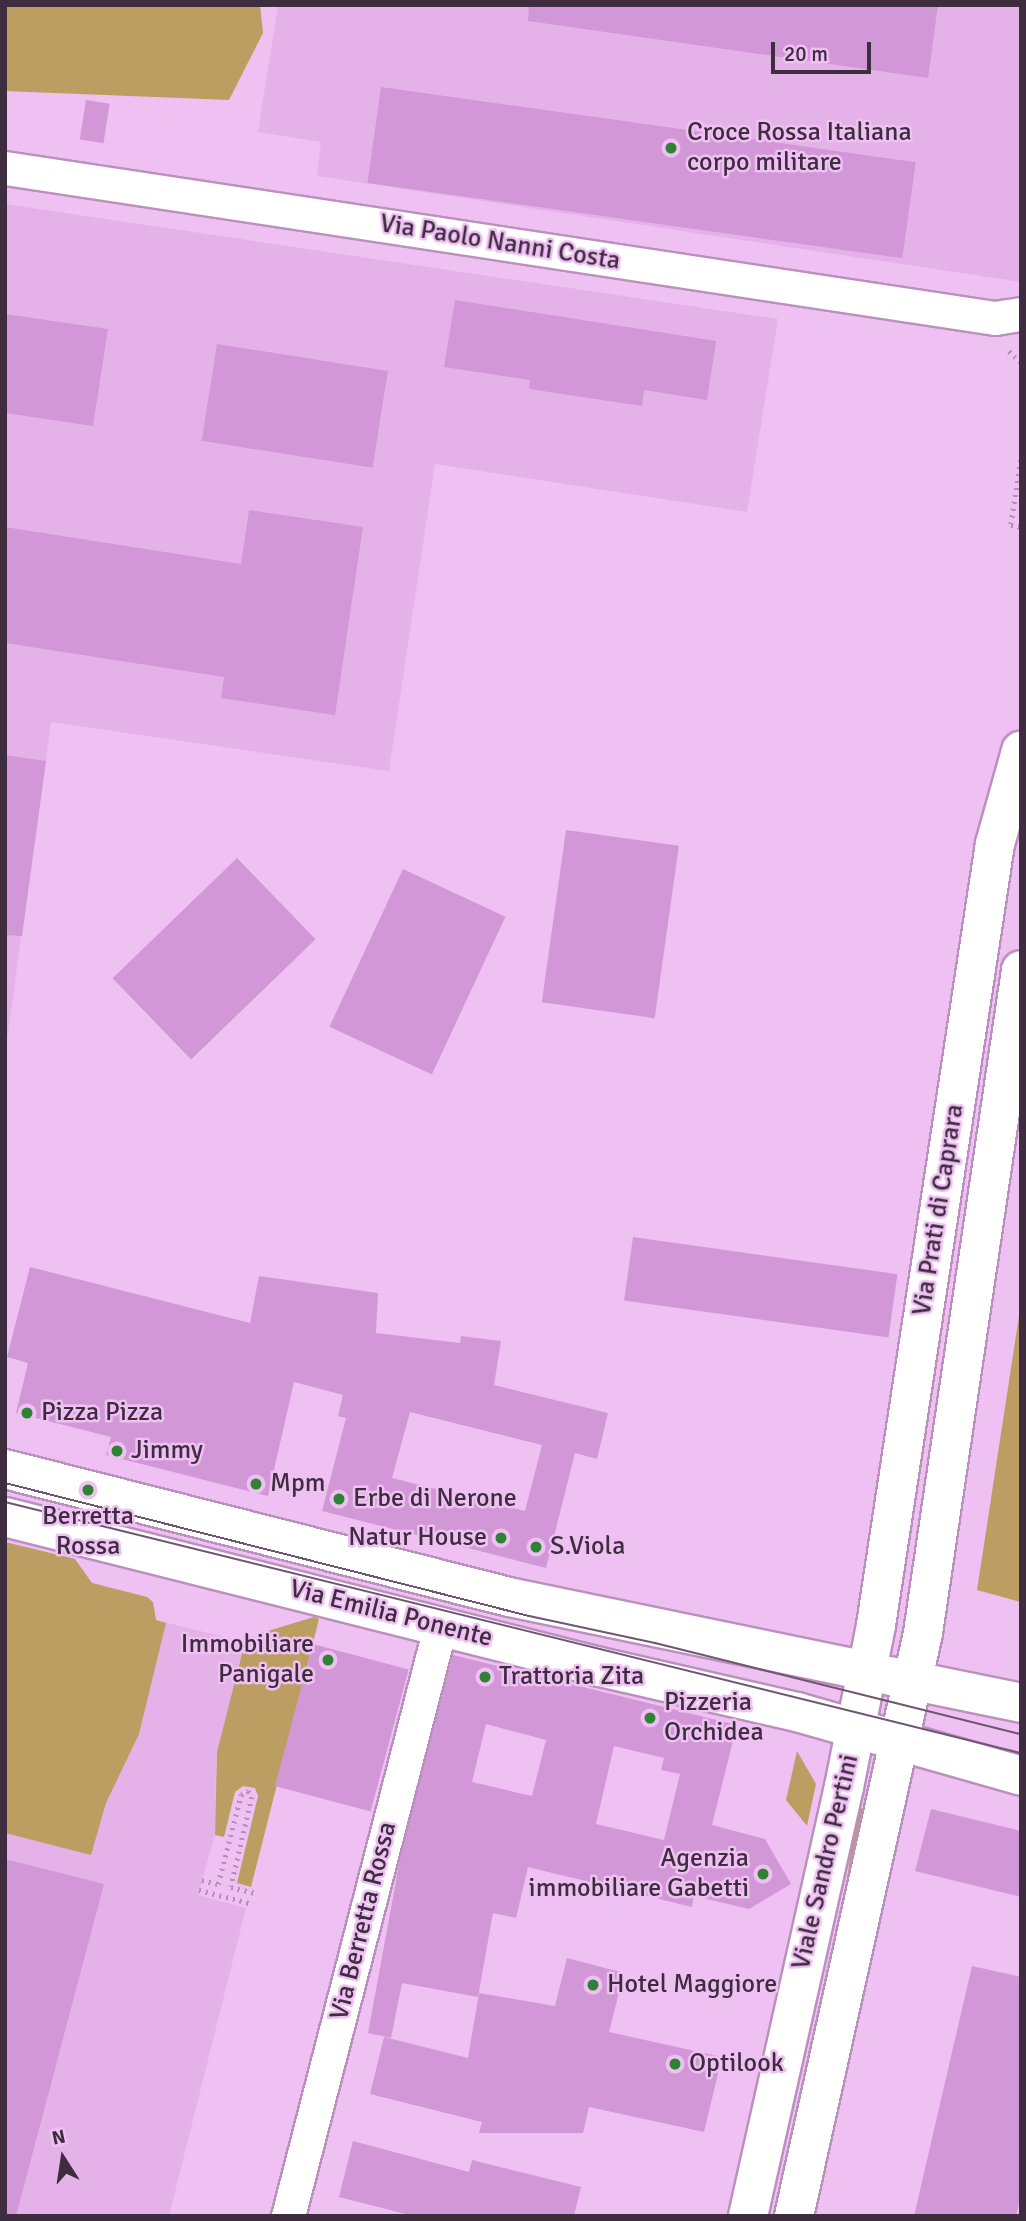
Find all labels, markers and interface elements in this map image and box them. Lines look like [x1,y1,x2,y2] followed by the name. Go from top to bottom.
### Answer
[774,28,874,72] scale bar
[784,41,828,67] text: 20 m
[687,117,912,178] place label: Croce Rossa Italiana corpo militare
[661,138,681,158] marker: Croce Rossa Italiana corpo militare
[378,209,622,277] street label: Via Paolo Nanni Costa
[907,1102,971,1318] street label: Via Prati di Caprara
[41,1397,163,1429] place label: Pizza Pizza
[19,1405,35,1421] marker: Pizza Pizza
[131,1435,203,1467] place label: Jimmy
[109,1443,125,1459] marker: Jimmy
[270,1468,325,1500] place label: Mpm
[248,1476,264,1492] marker: Mpm
[80,1482,96,1498] marker: Berretta Rossa
[353,1483,517,1515] place label: Erbe di Nerone
[331,1491,347,1507] marker: Erbe di Nerone
[42,1501,134,1562] place label: Berretta Rossa
[348,1522,487,1554] place label: Natur House
[493,1530,509,1546] marker: Natur House
[550,1531,625,1563] place label: S.Viola
[528,1539,544,1555] marker: S.Viola
[286,1574,496,1654] street label: Via Emilia Ponente
[181,1629,314,1690] place label: Immobiliare Panigale
[320,1652,336,1668] marker: Immobiliare Panigale
[499,1661,644,1693] place label: Trattoria Zita
[477,1669,493,1685] marker: Trattoria Zita
[664,1687,764,1748] place label: Pizzeria Orchidea
[642,1710,658,1726] marker: Pizzeria Orchidea
[786,1751,866,1973] street label: Viale Sandro Pertini
[324,1819,404,2023] street label: Via Berretta Rossa
[529,1843,749,1904] place label: Agenzia immobiliare Gabetti
[755,1866,771,1882] marker: Agenzia immobiliare Gabetti
[607,1969,777,2001] place label: Hotel Maggiore
[585,1977,601,1993] marker: Hotel Maggiore
[689,2048,784,2080] place label: Optilook
[667,2056,683,2072] marker: Optilook
[28,2123,98,2193] north arrow
[50,2124,68,2151] text: N

